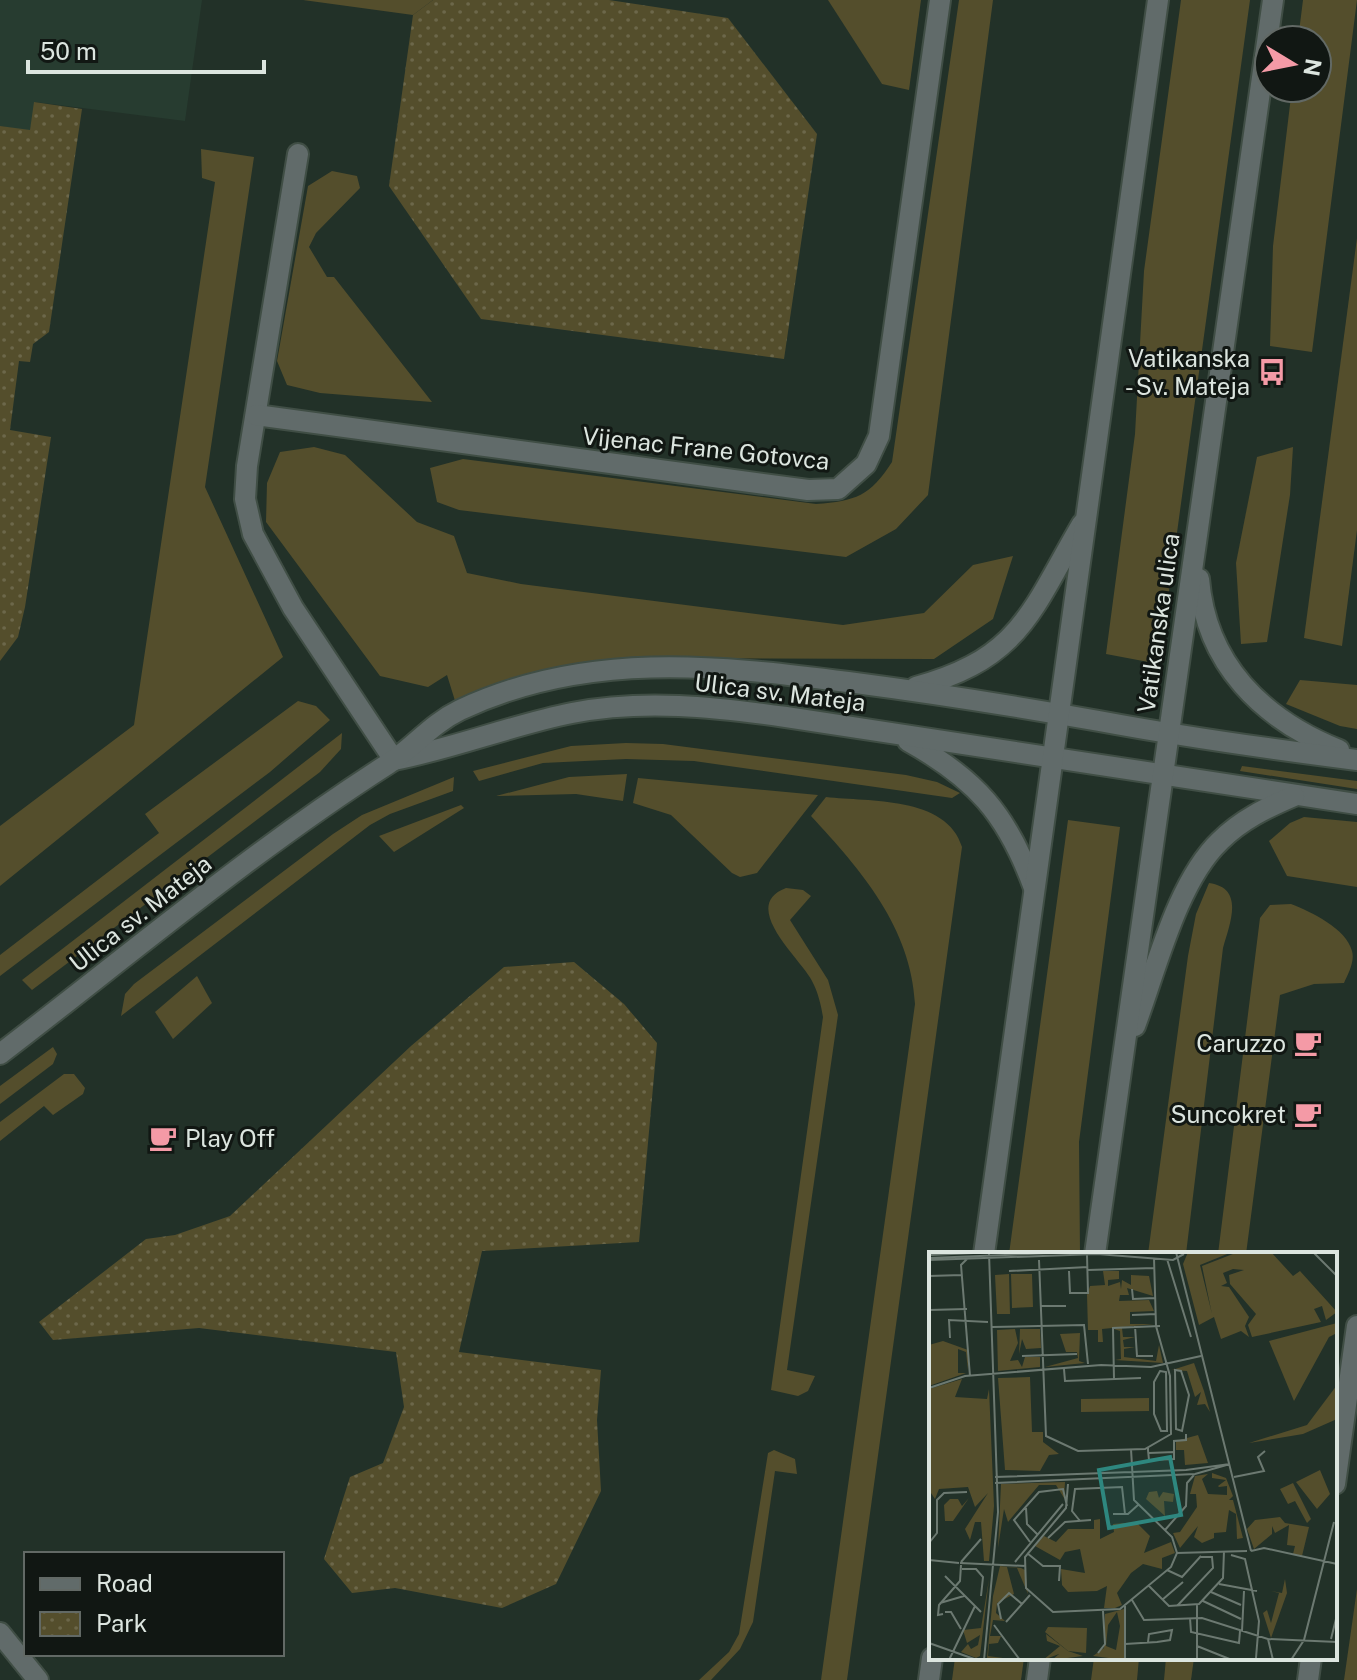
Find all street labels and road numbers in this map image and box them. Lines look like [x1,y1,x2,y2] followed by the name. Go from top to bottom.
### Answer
[581,421,831,475] street label: Vijenac Frane Gotovca
[1132,531,1184,715] street label: Vatikanska ulica
[693,668,867,716] street label: Ulica sv. Mateja
[64,849,216,977] street label: Ulica sv. Mateja

